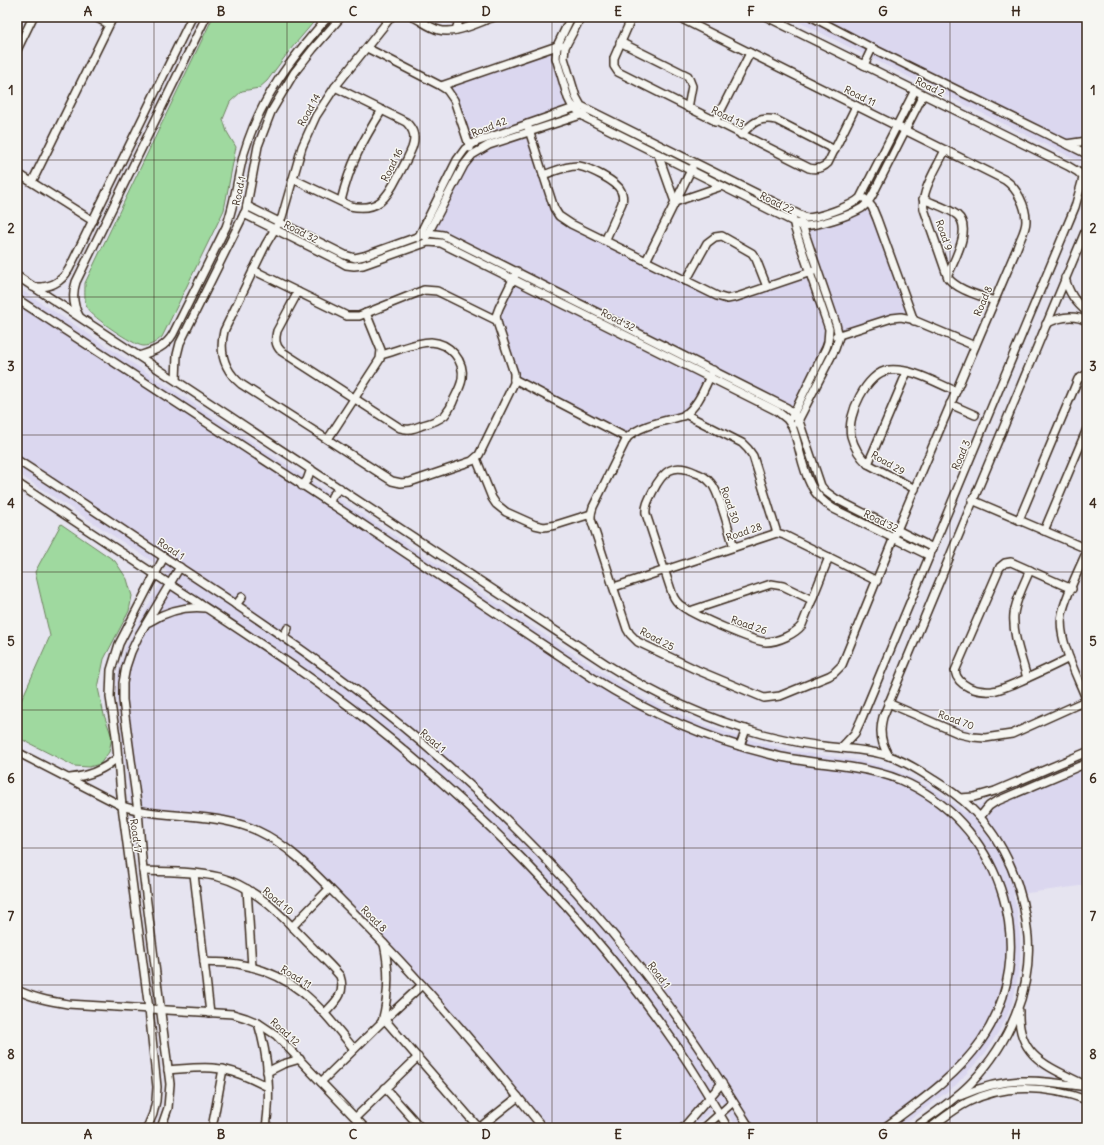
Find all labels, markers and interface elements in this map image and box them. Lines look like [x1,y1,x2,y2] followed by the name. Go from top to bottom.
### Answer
[84,3,93,20] text: A
[217,3,226,20] text: B
[349,3,358,20] text: C
[481,3,491,20] text: D
[614,3,622,20] text: E
[747,3,755,20] text: F
[878,3,888,20] text: G
[1011,3,1021,20] text: H
[913,74,947,100] street label: Road 2
[8,82,14,99] text: 1
[1090,82,1096,99] text: 1
[842,83,878,109] street label: Road 11
[295,91,323,129] street label: Road 14
[709,103,747,131] street label: Road 13
[469,114,509,140] street label: Road 42
[378,146,406,184] street label: Road 16
[230,175,248,207] street label: Road 1
[758,189,797,217] street label: Road 22
[282,218,321,246] street label: Road 32
[933,218,955,252] street label: Road 9
[7,220,15,237] text: 2
[1089,220,1097,237] text: 2
[971,284,995,318] street label: Road 8
[599,306,638,334] street label: Road 32
[7,358,15,375] text: 3
[1089,358,1097,375] text: 3
[949,438,973,472] street label: Road 3
[869,448,908,478] street label: Road 29
[718,485,742,525] street label: Road 30
[7,495,15,512] text: 4
[1089,495,1097,512] text: 4
[862,507,901,535] street label: Road 32
[724,520,764,544] street label: Road 28
[155,535,187,563] street label: Road 1
[729,613,769,637] street label: Road 26
[638,625,677,654] street label: Road 25
[7,633,15,650] text: 5
[1089,633,1097,650] text: 5
[936,708,976,732] street label: Road 70
[417,726,449,756] street label: Road 1
[7,770,15,787] text: 6
[1089,770,1097,787] text: 6
[127,818,145,854] street label: Road 17
[260,884,296,918] street label: Road 10
[358,903,390,935] street label: Road 8
[8,908,15,925] text: 7
[1090,908,1097,925] text: 7
[645,959,673,991] street label: Road 1
[278,963,314,991] street label: Road 11
[268,1015,303,1049] street label: Road 12
[7,1046,15,1063] text: 8
[1089,1046,1097,1063] text: 8
[84,1126,93,1143] text: A
[217,1126,226,1143] text: B
[349,1126,358,1143] text: C
[481,1126,491,1143] text: D
[614,1126,622,1143] text: E
[747,1126,755,1143] text: F
[878,1126,888,1143] text: G
[1011,1126,1021,1143] text: H

